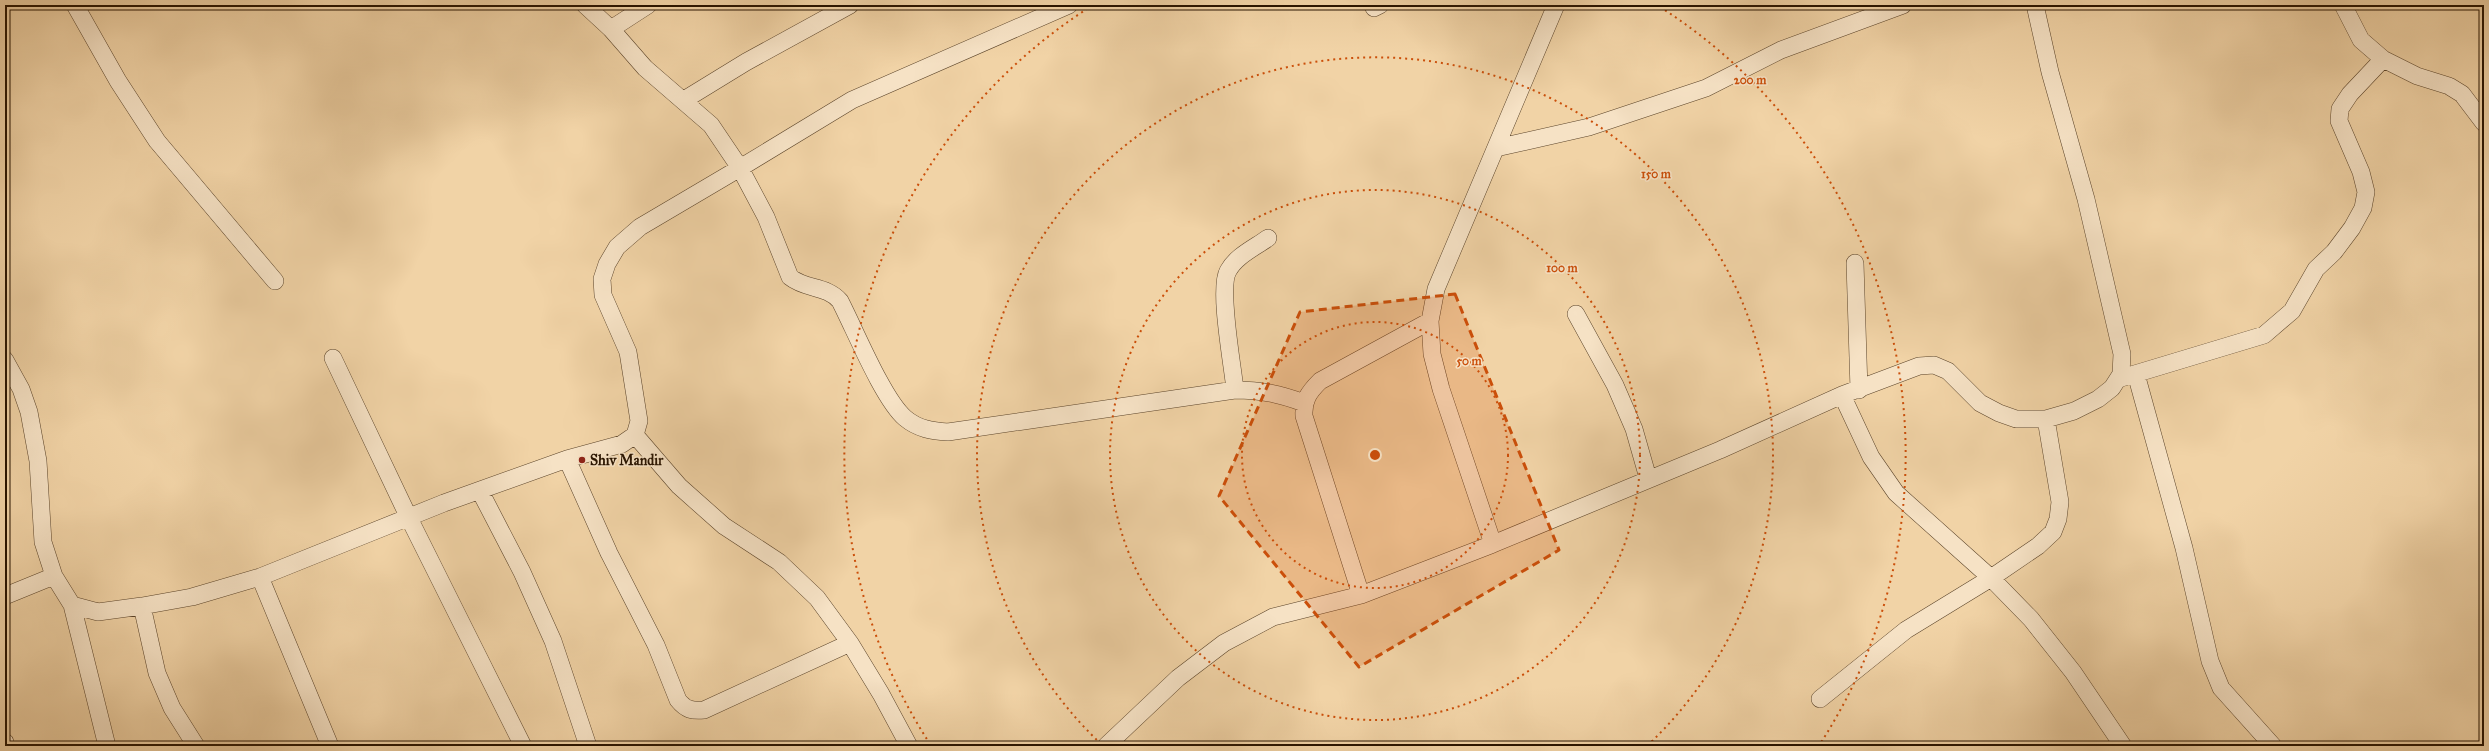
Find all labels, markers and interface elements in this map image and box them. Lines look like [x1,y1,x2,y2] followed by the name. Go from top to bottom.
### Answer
[1734,73,1767,87] text: 200 m
[1641,167,1672,181] text: 150 m
[1546,261,1579,275] text: 100 m
[1456,354,1483,368] text: 50 m
[1368,448,1382,462] centre of rings
[590,452,664,469] place label: Shiv Mandir
[577,455,587,465] marker: Shiv Mandir

